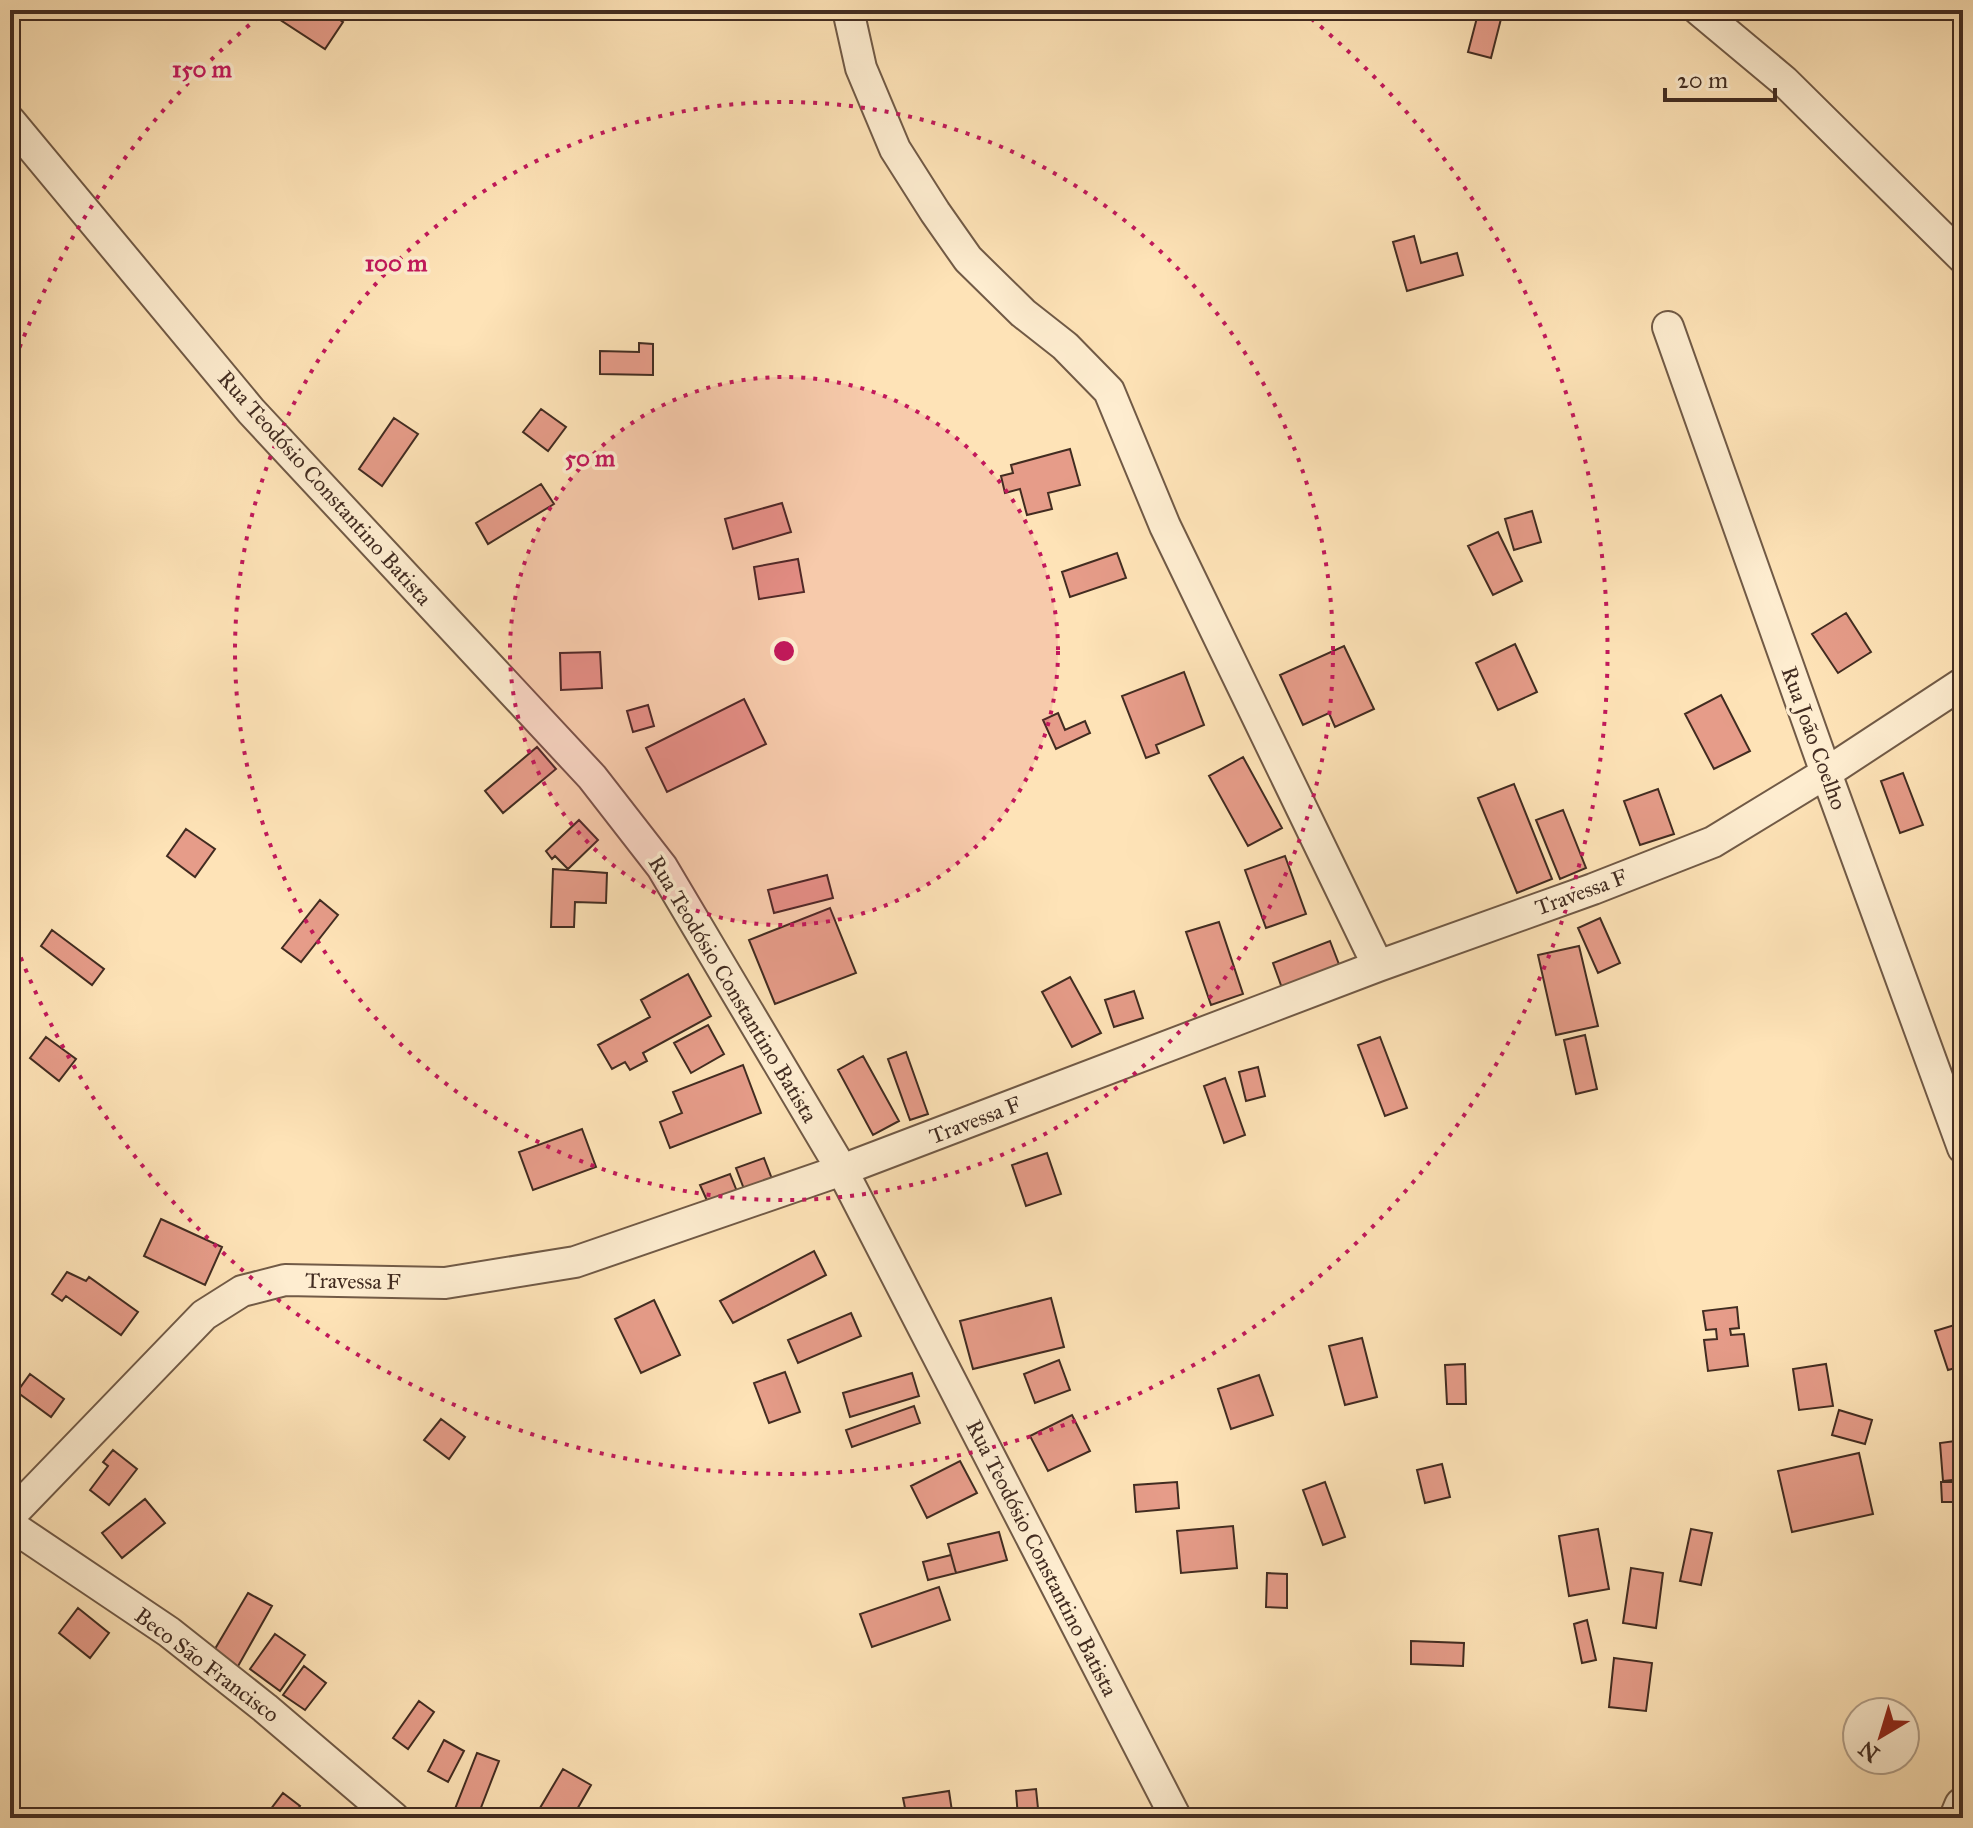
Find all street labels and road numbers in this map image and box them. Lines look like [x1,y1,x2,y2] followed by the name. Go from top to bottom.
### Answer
[212,365,438,611] street label: Rua Teodósio Constantino Batista
[1776,663,1852,813] street label: Rua João Coelho
[642,851,824,1128] street label: Rua Teodósio Constantino Batista
[1531,863,1631,921] street label: Travessa F
[925,1090,1025,1150] street label: Travessa F
[305,1267,401,1295] street label: Travessa F
[960,1415,1124,1701] street label: Rua Teodósio Constantino Batista
[129,1602,285,1728] street label: Beco São Francisco

